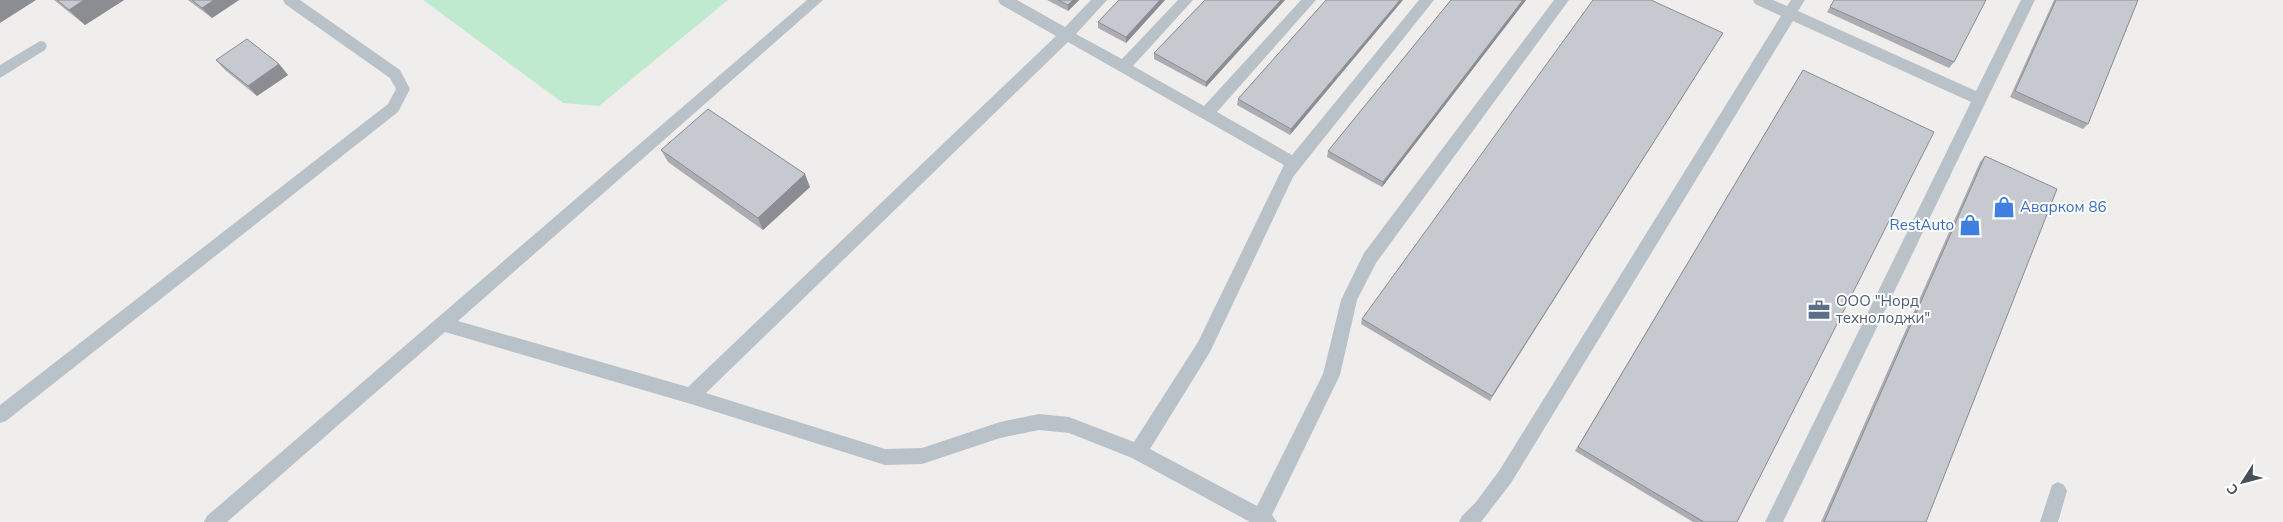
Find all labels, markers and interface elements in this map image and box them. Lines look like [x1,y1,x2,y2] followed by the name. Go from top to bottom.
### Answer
[1991,194,2017,220] shop icon: Аварком 86
[2020,197,2107,216] place label: Аварком 86
[1957,212,1983,238] shop icon: RestAuto
[1890,215,1954,234] place label: RestAuto
[1836,291,1930,327] place label: ООО "Норд технолоджи"
[1806,297,1832,323] office icon: ООО "Норд технолоджи"
[2218,457,2268,507] north arrow
[2222,480,2243,499] text: С

